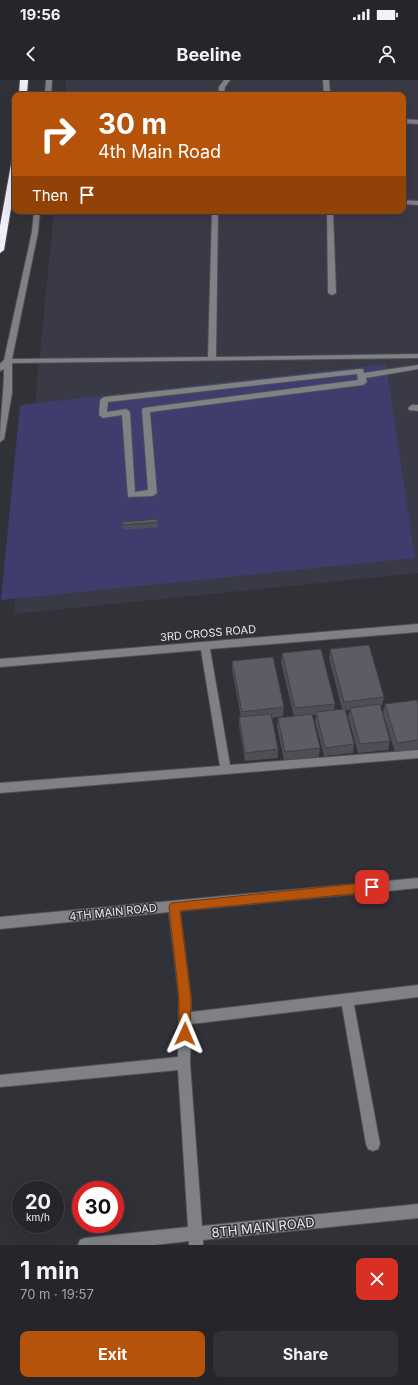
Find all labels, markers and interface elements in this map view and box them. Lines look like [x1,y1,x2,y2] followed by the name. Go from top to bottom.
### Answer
[20,5,61,24] text: 19:56
[20,43,42,65] icon: back
[376,43,398,65] icon: person
[176,44,242,65] text: Beeline
[98,107,167,141] text: 30 m
[32,108,84,160] icon: right
[98,141,221,162] text: 4th Main Road
[76,184,98,206] icon: arrive
[32,186,68,205] text: Then
[159,622,257,644] street label: 3RD CROSS ROAD
[355,870,389,904] pin
[361,876,383,898] icon: arrive
[69,900,158,924] street label: 4TH MAIN ROAD
[164,1013,206,1055] position arrow
[72,1181,124,1233] speed limit sign: 30
[25,1190,51,1214] text: 20
[26,1211,50,1223] text: km/h
[211,1214,315,1240] street label: 8TH MAIN ROAD
[20,1256,79,1285] text: 1 min
[356,1258,398,1300] button: close
[20,1286,94,1302] text: 70 m · 19:57
[20,1331,205,1377] button: Exit
[213,1331,398,1377] button: Share

